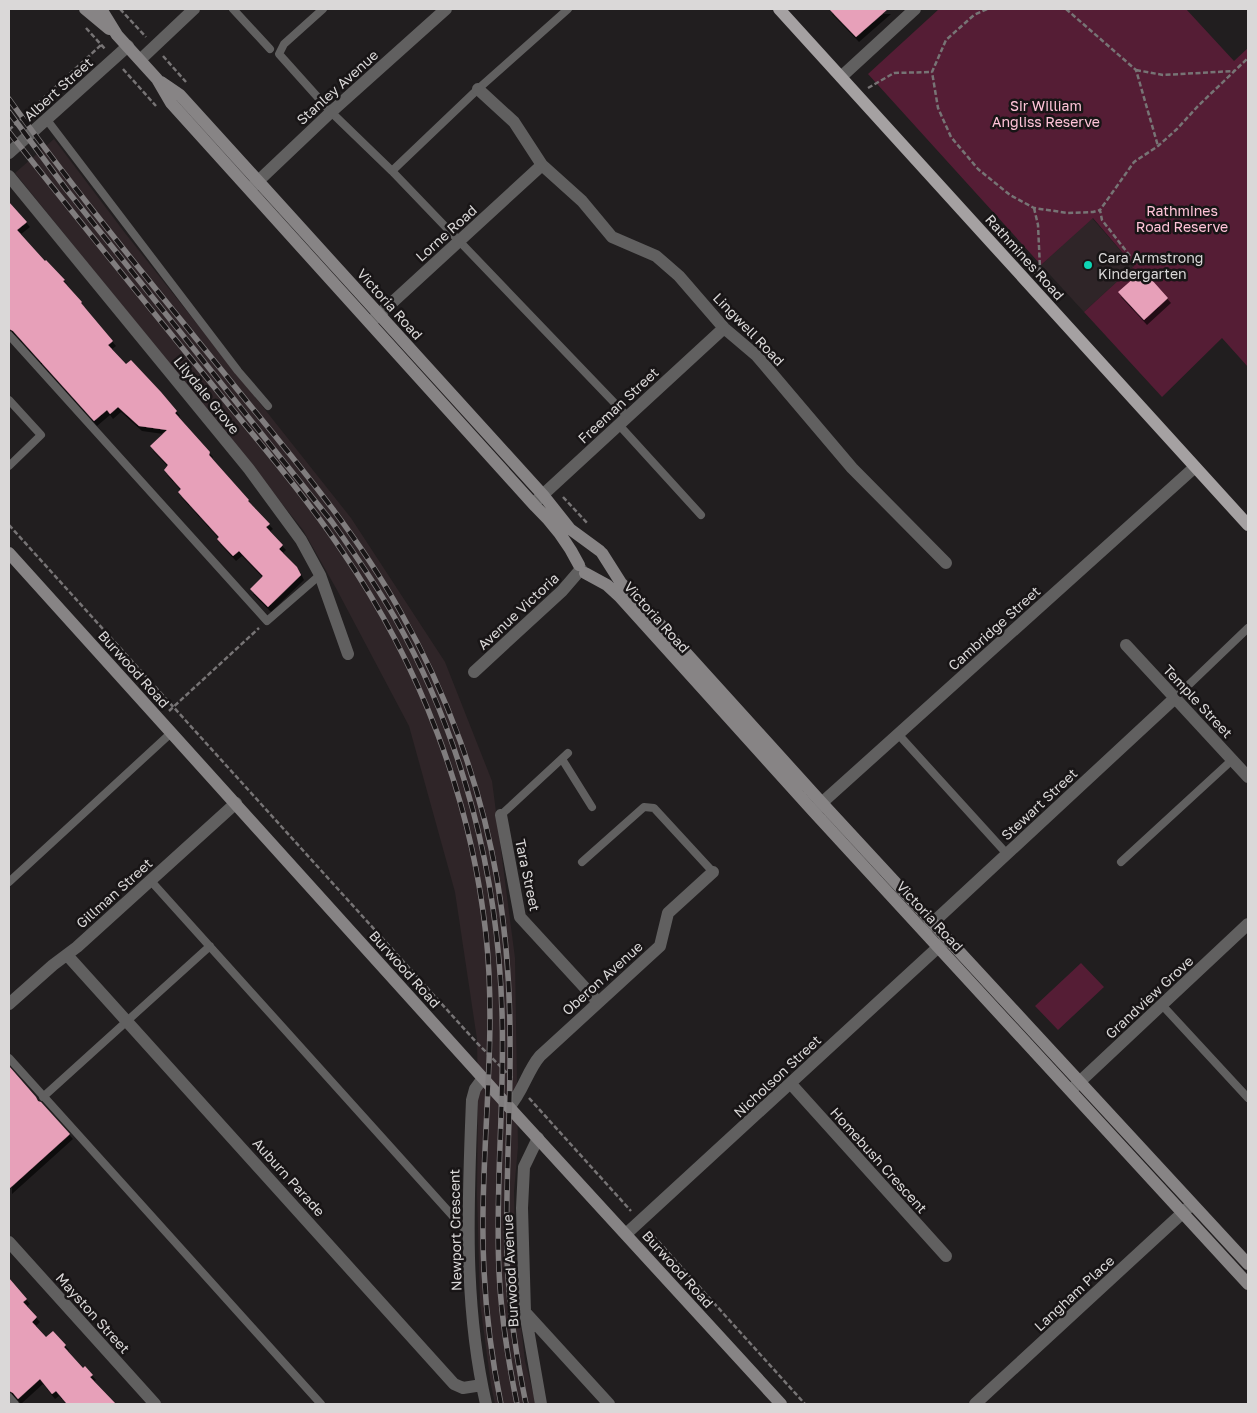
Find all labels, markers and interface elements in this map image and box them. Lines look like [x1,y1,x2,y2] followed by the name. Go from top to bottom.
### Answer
[293,46,381,128] street label: Stanley Avenue
[20,54,96,124] street label: Albert Street
[992,97,1100,130] park label: Sir William Angliss Reserve
[412,201,480,265] street label: Lorne Road
[1136,202,1228,235] park label: Rathmines Road Reserve
[982,211,1068,303] street label: Rathmines Road
[1098,249,1203,282] place label: Cara Armstrong Kindergarten
[1082,259,1094,271] marker: Cara Armstrong Kindergarten
[354,265,426,343] street label: Victoria Road
[710,289,788,369] street label: Lingwell Road
[171,353,243,437] street label: Lilydale Grove
[574,363,662,447] street label: Freeman Street
[474,569,562,653] street label: Avenue Victoria
[621,578,693,656] street label: Victoria Road
[944,582,1044,674] street label: Cambridge Street
[95,627,173,711] street label: Burwood Road
[1160,661,1236,741] street label: Temple Street
[998,765,1080,843] street label: Stewart Street
[512,837,544,913] street label: Tara Street
[72,854,156,932] street label: Gillman Street
[893,877,967,955] street label: Victoria Road
[366,927,444,1011] street label: Burwood Road
[558,937,646,1019] street label: Oberon Avenue
[1102,952,1196,1042] street label: Grandview Grove
[730,1031,824,1121] street label: Nicholson Street
[827,1104,931,1216] street label: Homebush Crescent
[250,1134,328,1220] street label: Auburn Parade
[445,1169,465,1291] street label: Newport Crescent
[499,1214,521,1328] street label: Burwood Avenue
[639,1227,717,1311] street label: Burwood Road
[1031,1252,1117,1334] street label: Langham Place
[52,1269,134,1357] street label: Mayston Street

